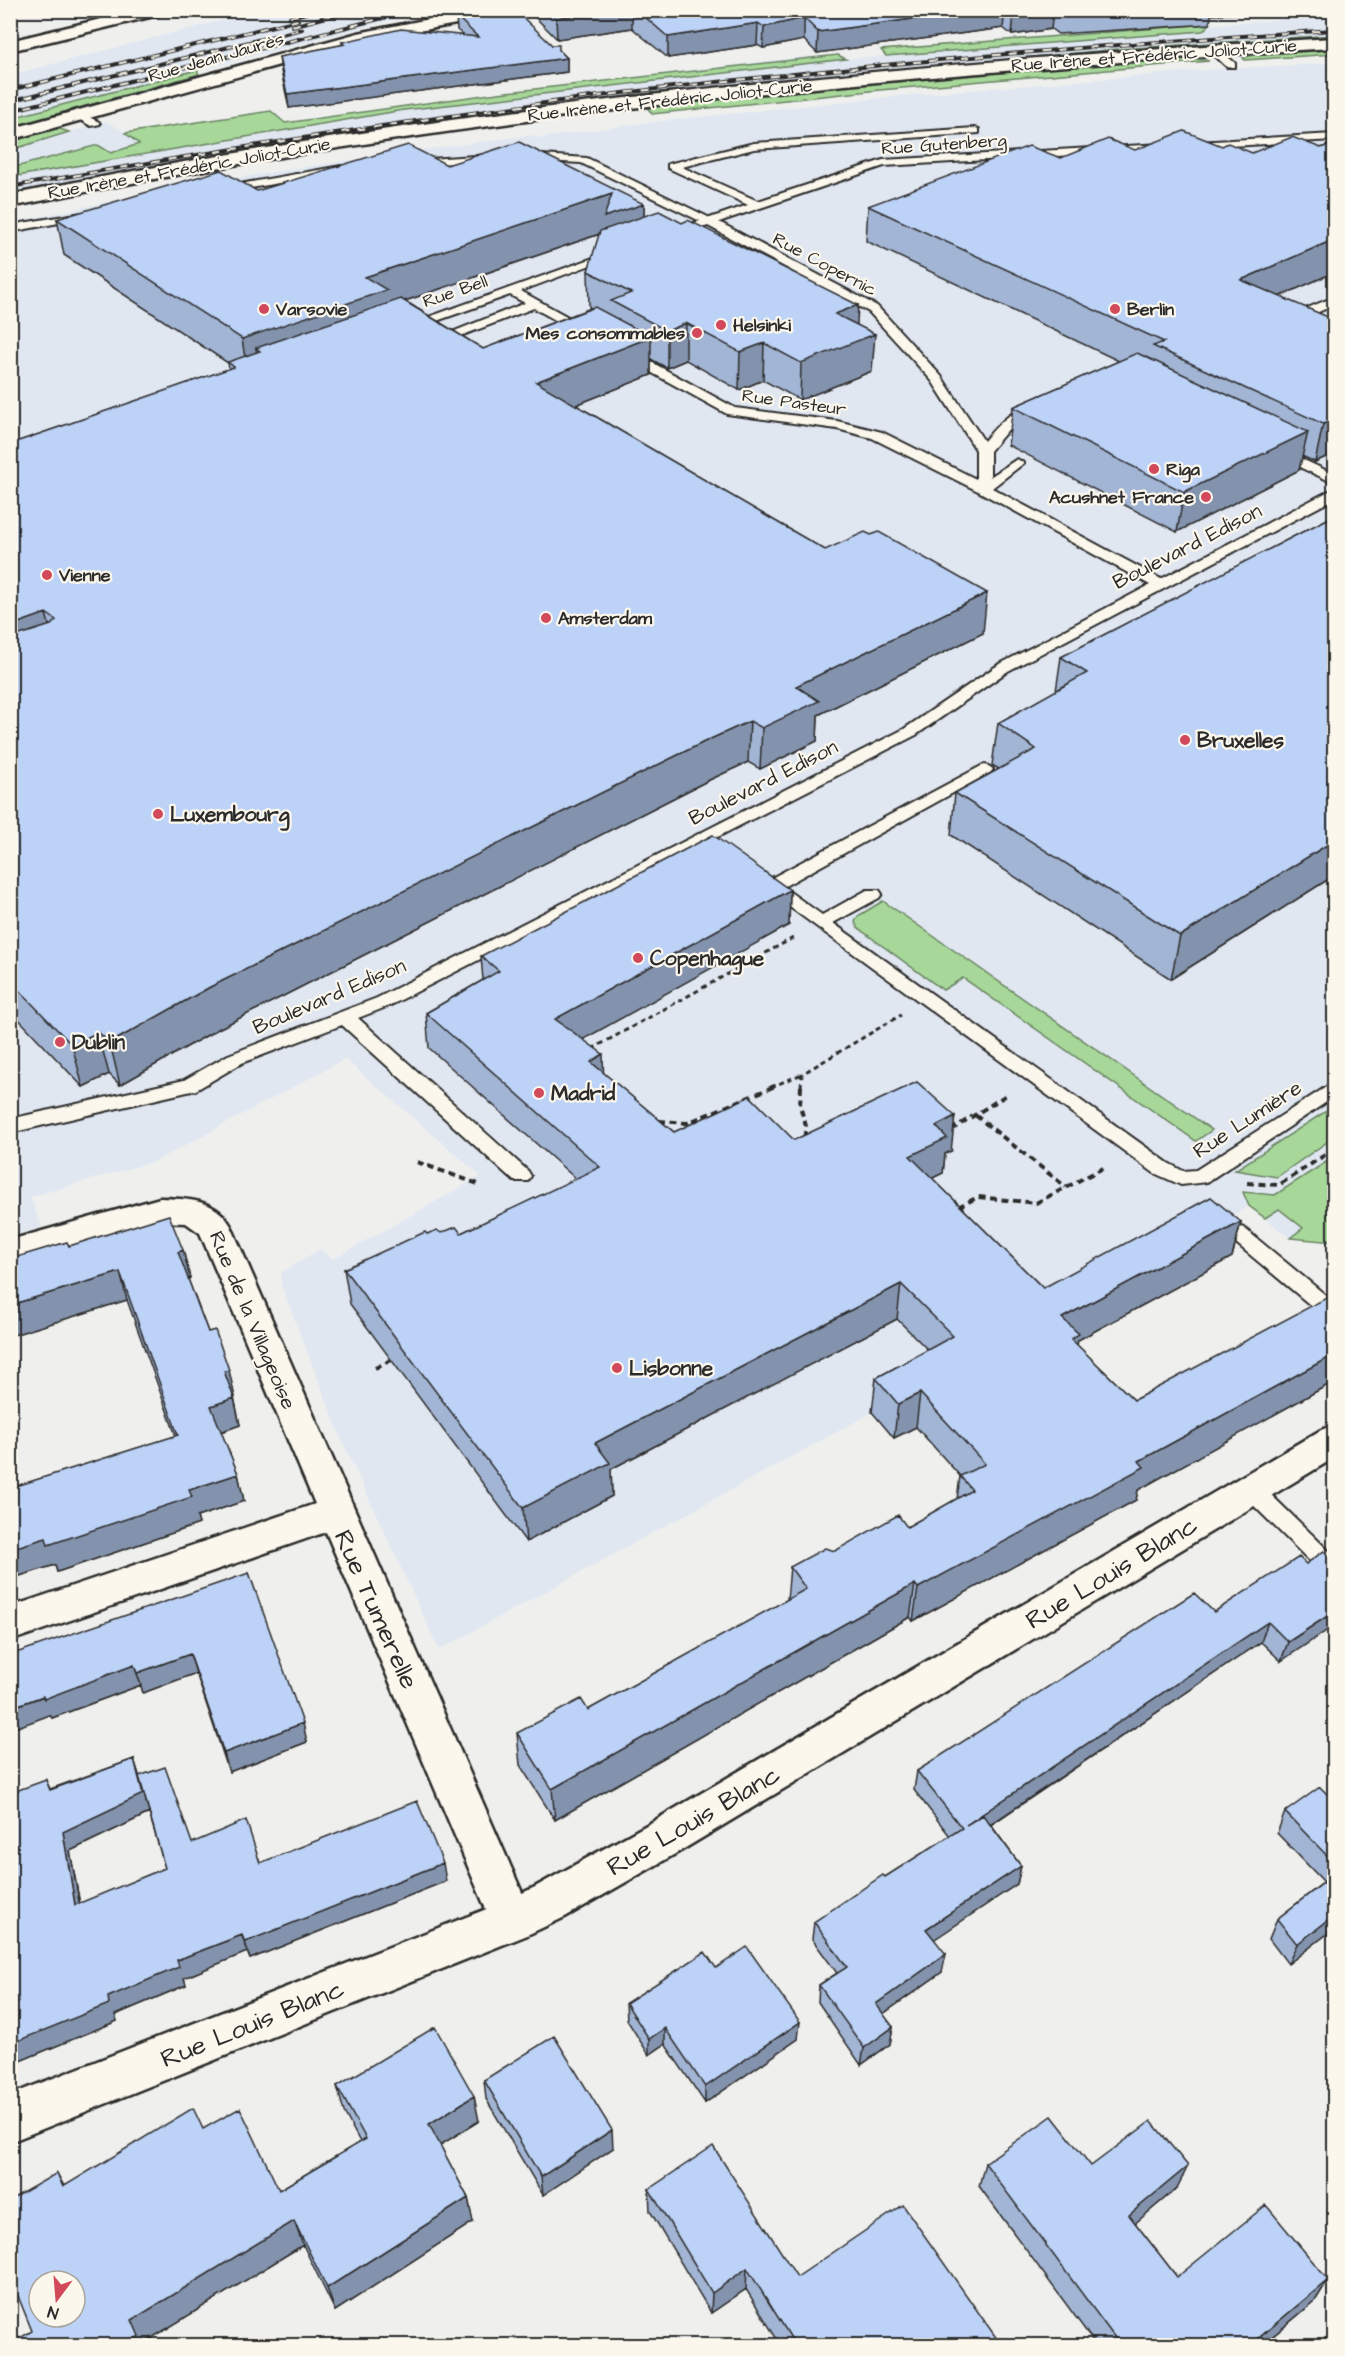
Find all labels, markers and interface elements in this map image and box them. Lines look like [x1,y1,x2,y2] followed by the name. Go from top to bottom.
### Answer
[145,26,287,89] street label: Rue Jean Jaurès
[1010,33,1298,78] street label: Rue Irène et Frédéric Joliot-Curie
[526,73,814,128] street label: Rue Irène et Frédéric Joliot-Curie
[881,128,1008,162] street label: Rue Gutenberg
[46,131,332,206] street label: Rue Irène et Frédéric Joliot-Curie
[768,227,881,302] street label: Rue Copernic
[419,269,491,314] street label: Rue Bell
[275,297,348,322] place label: Varsovie
[1127,297,1174,322] place label: Berlin
[257,302,271,316] marker: Varsovie
[1108,302,1122,316] marker: Berlin
[733,313,791,338] place label: Helsinki
[714,318,728,332] marker: Helsinki
[526,321,685,346] place label: Mes consommables
[690,326,704,340] marker: Mes consommables
[740,383,848,422] street label: Rue Pasteur
[1166,457,1201,483] place label: Riga
[1147,462,1161,476] marker: Riga
[1049,485,1194,510] place label: Acushnet France
[1199,490,1213,504] marker: Acushnet France
[1108,496,1267,597] street label: Boulevard Edison
[58,563,111,588] place label: Vienne
[40,568,54,582] marker: Vienne
[558,606,653,631] place label: Amsterdam
[539,611,553,625] marker: Amsterdam
[1197,726,1284,755] place label: Bruxelles
[684,732,843,833] street label: Boulevard Edison
[1178,733,1192,747] marker: Bruxelles
[170,800,290,831] place label: Luxembourg
[151,807,165,821] marker: Luxembourg
[650,944,765,975] place label: Copenhague
[248,951,410,1042] street label: Boulevard Edison
[631,951,645,965] marker: Copenhague
[72,1028,126,1057] place label: Dublin
[53,1035,67,1049] marker: Dublin
[1187,1073,1307,1165] street label: Rue Lumière
[551,1079,616,1108] place label: Madrid
[532,1086,546,1100] marker: Madrid
[200,1227,303,1415] street label: Rue de la Villageoise
[629,1354,714,1383] place label: Lisbonne
[610,1361,624,1375] marker: Lisbonne
[1019,1507,1204,1638] street label: Rue Louis Blanc
[325,1524,427,1695] street label: Rue Tumerelle
[600,1757,787,1885] street label: Rue Louis Blanc
[155,1971,349,2077] street label: Rue Louis Blanc
[27,2269,87,2329] north arrow
[45,2301,61,2324] text: N

